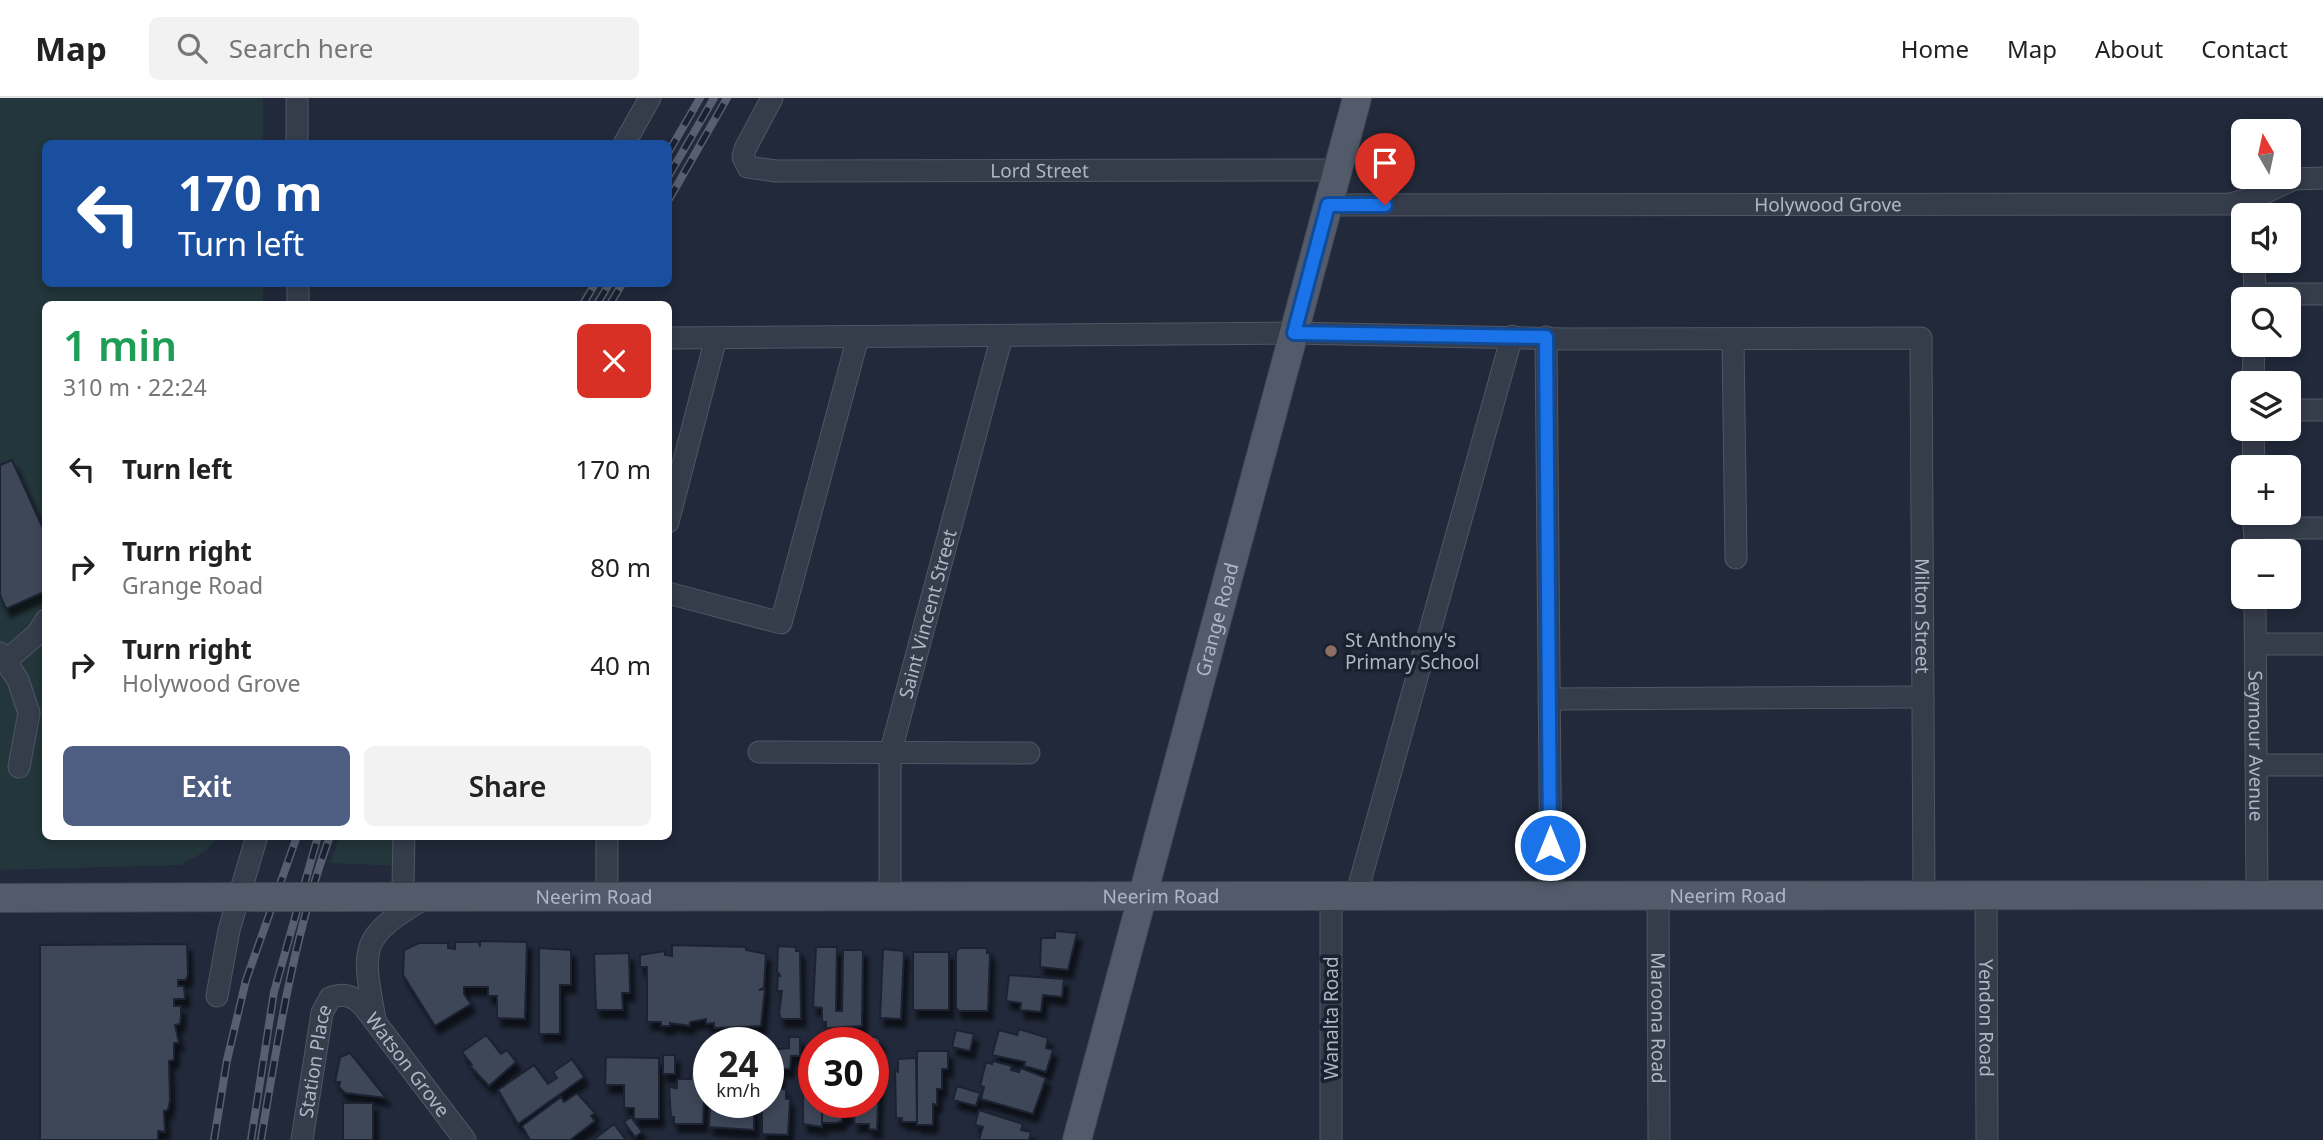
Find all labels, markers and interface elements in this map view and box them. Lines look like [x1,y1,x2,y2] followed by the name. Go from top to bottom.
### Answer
[149,17,639,80] search box
[35,26,107,71] text: Map
[173,29,211,67] icon: search
[229,30,373,66] text: Search here
[1901,32,1969,65] text: Home
[2007,32,2057,65] text: Map
[2095,32,2163,65] text: About
[2201,32,2288,65] text: Contact
[2231,119,2301,189] north arrow
[2231,119,2301,609] map controls
[1355,133,1415,205] pin
[1366,144,1404,182] icon: arrive
[990,157,1089,184] street label: Lord Street
[178,159,323,225] text: 170 m
[63,168,154,259] icon: left
[1754,191,1902,218] street label: Holywood Grove
[2231,203,2301,273] button: sound
[178,222,304,265] text: Turn left
[2231,287,2301,357] button: search
[63,316,177,373] text: 1 min
[577,324,651,398] button: close
[63,371,207,403] text: 310 m · 22:24
[2231,371,2301,441] button: layers
[63,450,101,488] icon: left
[122,451,233,487] text: Turn left
[575,451,651,487] text: 170 m
[2231,455,2301,525] button: +
[892,526,963,701] street label: Saint Vincent Street
[122,533,252,569] text: Turn right
[2231,539,2301,609] button: −
[63,548,101,586] icon: right
[590,549,651,585] text: 80 m
[1909,558,1936,674] street label: Milton Street
[1189,560,1245,679] street label: Grange Road
[122,569,263,601] text: Grange Road
[1345,627,1479,675] place label: St Anthony's Primary School
[122,631,252,667] text: Turn right
[1323,643,1339,659] marker: St Anthony's Primary School
[63,646,101,684] icon: right
[590,647,651,683] text: 40 m
[122,667,301,699] text: Holywood Grove
[2242,670,2270,822] street label: Seymour Avenue
[63,746,350,826] button: Exit
[364,746,651,826] button: Share
[1513,808,1587,882] position arrow
[1102,883,1220,909] street label: Neerim Road
[1669,883,1787,909] street label: Neerim Road
[535,884,653,910] street label: Neerim Road
[1645,952,1672,1084] street label: Maroona Road
[1318,956,1344,1080] street label: Wanalta Road
[1973,959,2000,1077] street label: Yendon Road
[293,999,338,1120] street label: Station Place
[360,1007,456,1122] street label: Watson Grove
[798,1027,889,1118] speed limit sign: 30
[718,1040,759,1087] text: 24
[716,1078,761,1102] text: km/h

